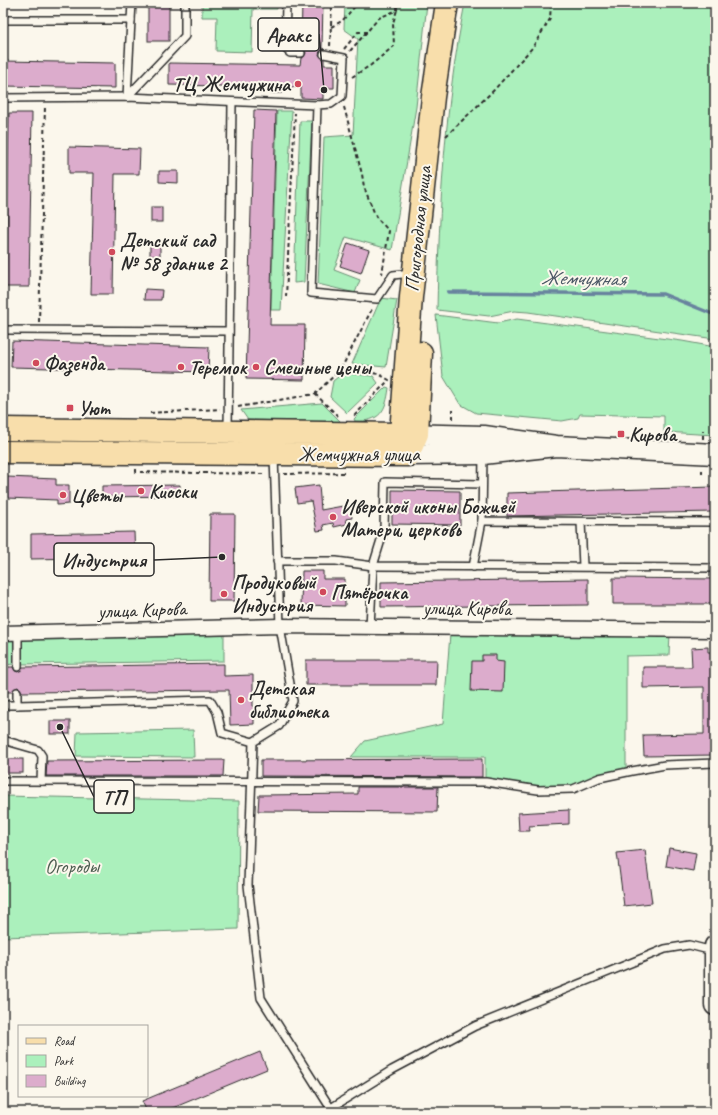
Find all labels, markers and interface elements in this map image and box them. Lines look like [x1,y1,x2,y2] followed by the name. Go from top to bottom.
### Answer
[258,18,319,51] callout: Аракс
[267,22,312,48] text: Аракс
[173,72,292,98] place label: ТЦ Жемчужина
[293,79,303,89] marker: ТЦ Жемчужина
[399,163,437,293] street label: Пригородная улица
[120,228,229,277] place label: Детский сад № 58 здание 2
[107,247,117,257] marker: Детский сад № 58 здание 2
[541,264,628,292] water label: Жемчужная
[44,351,107,377] place label: Фазенда
[189,355,248,380] place label: Теремок
[264,355,373,380] place label: Смешные цены
[31,358,41,368] marker: Фазенда
[176,362,186,372] marker: Теремок
[251,362,261,372] marker: Смешные цены
[78,396,112,421] place label: Уют
[65,403,75,413] marker: Уют
[629,422,678,447] place label: Кирова
[616,429,626,439] marker: Кирова
[298,442,421,467] street label: Жемчужная улица
[149,479,199,504] place label: Киоски
[71,483,124,508] place label: Цветы
[136,486,146,496] marker: Киоски
[58,490,68,500] marker: Цветы
[341,494,516,542] place label: Иверской иконы Божией Матери, церковь
[328,512,338,522] marker: Иверской иконы Божией Матери, церковь
[54,543,154,576] callout: Индустрия
[62,547,148,573] text: Индустрия
[232,570,317,618] place label: Продуковый Индустрия
[331,580,409,605] place label: Пятёрочка
[318,587,328,597] marker: Пятёрочка
[219,589,229,599] marker: Продуковый Индустрия
[96,596,188,624] street label: улица Кирова
[422,596,513,621] street label: улица Кирова
[249,676,330,724] place label: Детская библиотека
[236,695,246,705] marker: Детская библиотека
[94,780,134,813] callout: ТП
[102,784,129,810] text: ТП
[45,854,100,879] park label: Огороды
[18,1025,148,1097] legend
[54,1033,76,1049] text: Road
[54,1053,75,1069] text: Park
[54,1073,86,1089] text: Building

